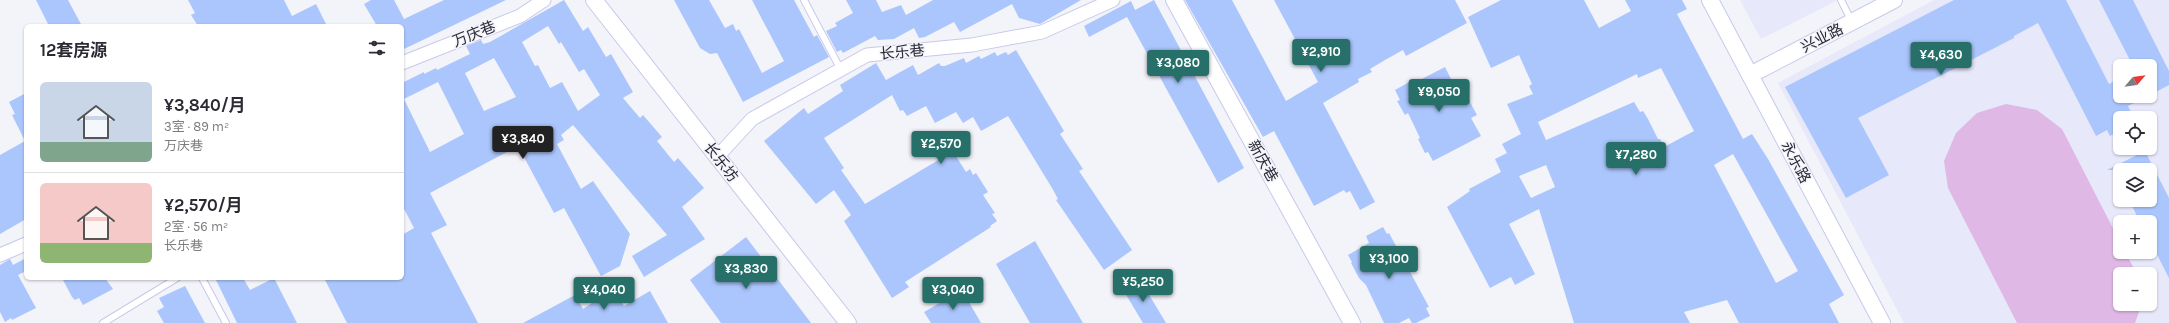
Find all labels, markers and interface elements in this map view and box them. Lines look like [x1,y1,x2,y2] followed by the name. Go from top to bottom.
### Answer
[450,17,498,51] street label: 万庆巷
[1798,20,1846,56] street label: 兴业路
[366,37,388,59] icon: filters
[1288,39,1354,73] pin: ¥2,910
[40,40,107,60] text: 12套房源
[879,41,925,63] street label: 长乐巷
[1908,42,1974,76] pin: ¥4,630
[1301,44,1341,59] text: ¥2,910
[1920,47,1962,62] text: ¥4,630
[1145,50,1211,84] pin: ¥3,080
[1156,55,1200,70] text: ¥3,080
[2113,59,2157,103] north arrow
[2113,59,2157,311] map controls
[1406,79,1472,113] pin: ¥9,050
[1418,84,1460,99] text: ¥9,050
[164,95,246,115] text: ¥3,840/月
[72,98,120,146] icon: home
[2113,111,2157,155] button: locate
[164,119,229,134] text: 3室 · 89 m²
[490,126,556,160] pin: ¥3,840
[501,131,545,146] text: ¥3,840
[908,131,974,165] pin: ¥2,570
[920,136,962,151] text: ¥2,570
[1244,137,1282,185] street label: 新庆巷
[164,138,203,153] text: 万庆巷
[1777,138,1815,186] street label: 永乐路
[700,139,742,185] street label: 长乐坊
[1603,142,1669,176] pin: ¥7,280
[1615,147,1657,162] text: ¥7,280
[2113,163,2157,207] button: layers
[164,195,243,215] text: ¥2,570/月
[72,199,120,247] icon: home
[2113,215,2157,259] button: +
[164,219,228,234] text: 2室 · 56 m²
[164,238,203,253] text: 长乐巷
[1356,246,1422,280] pin: ¥3,100
[1369,251,1409,266] text: ¥3,100
[713,256,779,290] pin: ¥3,830
[724,261,768,276] text: ¥3,830
[2113,267,2157,311] button: −
[1110,269,1176,303] pin: ¥5,250
[1122,274,1164,289] text: ¥5,250
[571,277,637,311] pin: ¥4,040
[920,277,986,311] pin: ¥3,040
[583,282,625,297] text: ¥4,040
[931,282,975,297] text: ¥3,040

